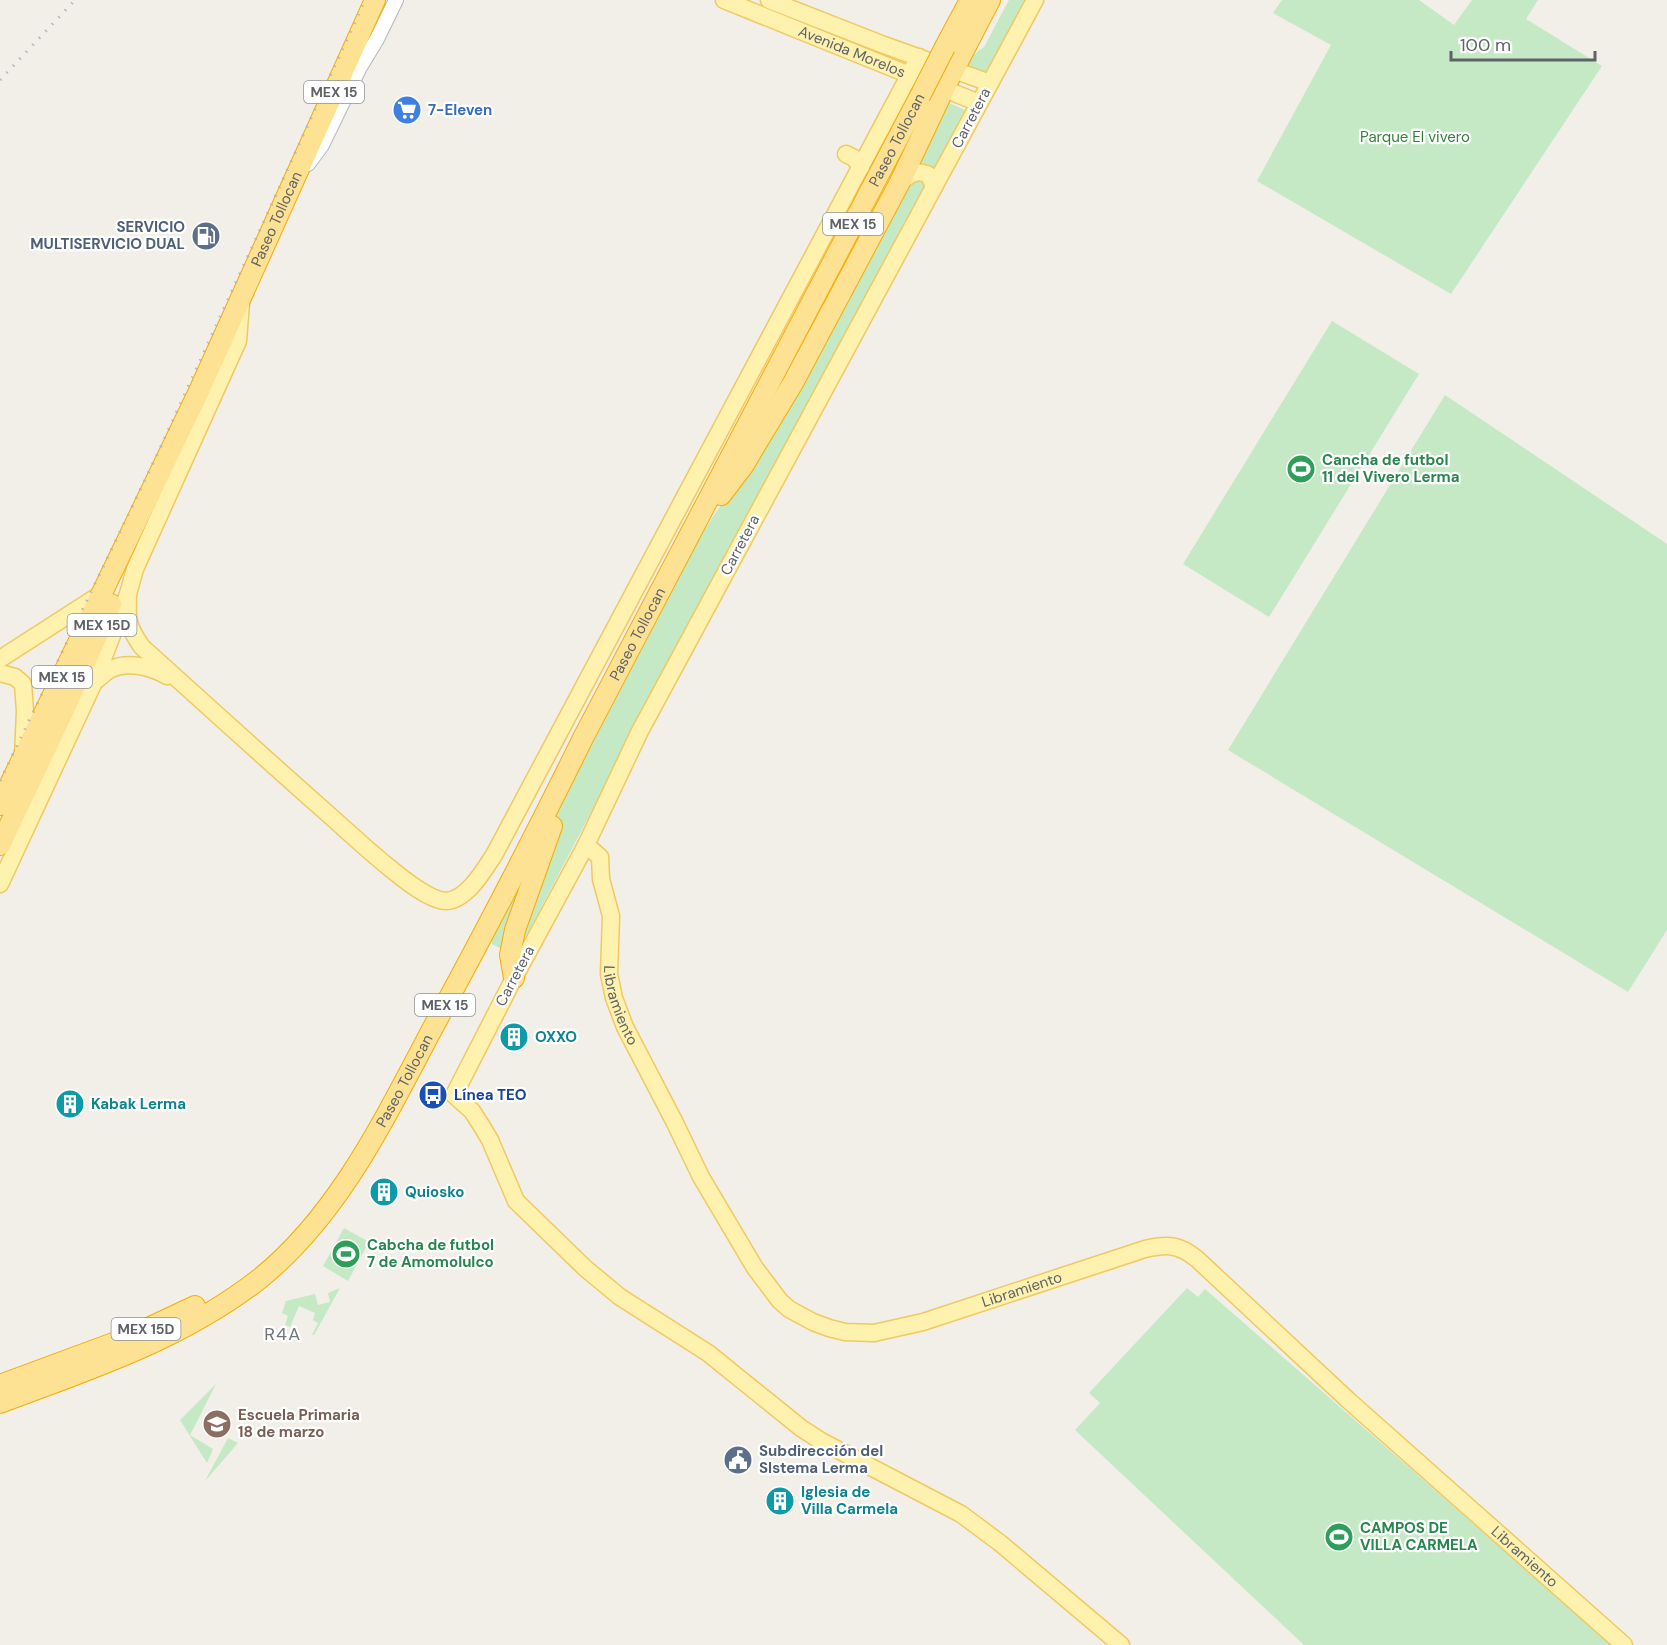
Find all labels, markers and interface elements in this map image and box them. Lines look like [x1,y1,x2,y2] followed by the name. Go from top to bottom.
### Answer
[795,21,909,82] street label: Avenida Morelos
[1451,24,1595,62] scale bar
[1460,33,1511,57] text: 100 m
[304,81,364,103] road number: MEX 15
[947,84,995,152] street label: Carretera
[864,90,930,190] street label: Paseo Tollocan
[391,94,423,126] supermarket icon: 7-Eleven
[428,100,492,120] place label: 7-Eleven
[1360,127,1470,147] park label: Parque El vivero
[246,168,307,270] street label: Paseo Tollocan
[823,213,883,235] road number: MEX 15
[30,217,185,254] place label: SERVICIO MULTISERVICIO DUAL
[190,220,222,252] fuel station icon: SERVICIO MULTISERVICIO DUAL
[1322,450,1459,487] place label: Cancha de futbol 11 del Vivero Lerma
[1285,453,1317,485] sports icon: Cancha de futbol 11 del Vivero Lerma
[716,511,764,579] street label: Carretera
[605,584,670,684] street label: Paseo Tollocan
[68,614,136,636] road number: MEX 15D
[32,666,92,688] road number: MEX 15
[491,942,539,1010] street label: Carretera
[599,965,643,1049] street label: Libramiento
[415,994,475,1016] road number: MEX 15
[498,1021,530,1053] building icon: OXXO
[535,1027,577,1047] place label: OXXO
[371,1031,438,1131] street label: Paseo Tollocan
[417,1079,449,1111] bus stop icon: Línea TEO
[454,1085,527,1105] place label: Línea TEO
[54,1088,86,1120] building icon: Kabak Lerma
[91,1094,186,1114] place label: Kabak Lerma
[368,1176,400,1208] building icon: Quiosko
[405,1182,464,1202] place label: Quiosko
[367,1235,494,1272] place label: Cabcha de futbol 7 de Amomolulco
[330,1238,362,1270] sports icon: Cabcha de futbol 7 de Amomolulco
[979,1267,1065,1312] street label: Libramiento
[112,1318,180,1340] road number: MEX 15D
[264,1322,302,1346] district label: R4A
[238,1405,360,1442] place label: Escuela Primaria 18 de marzo
[201,1408,233,1440] school or university icon: Escuela Primaria 18 de marzo
[759,1441,883,1478] place label: Subdirección del SIstema Lerma
[722,1444,754,1476] public building icon: Subdirección del SIstema Lerma
[801,1482,898,1519] place label: Iglesia de Villa Carmela
[764,1485,796,1517] building icon: Iglesia de Villa Carmela
[1360,1518,1478,1555] place label: CAMPOS DE VILLA CARMELA
[1323,1521,1355,1553] sports icon: CAMPOS DE VILLA CARMELA
[1487,1522,1563,1592] street label: Libramiento

